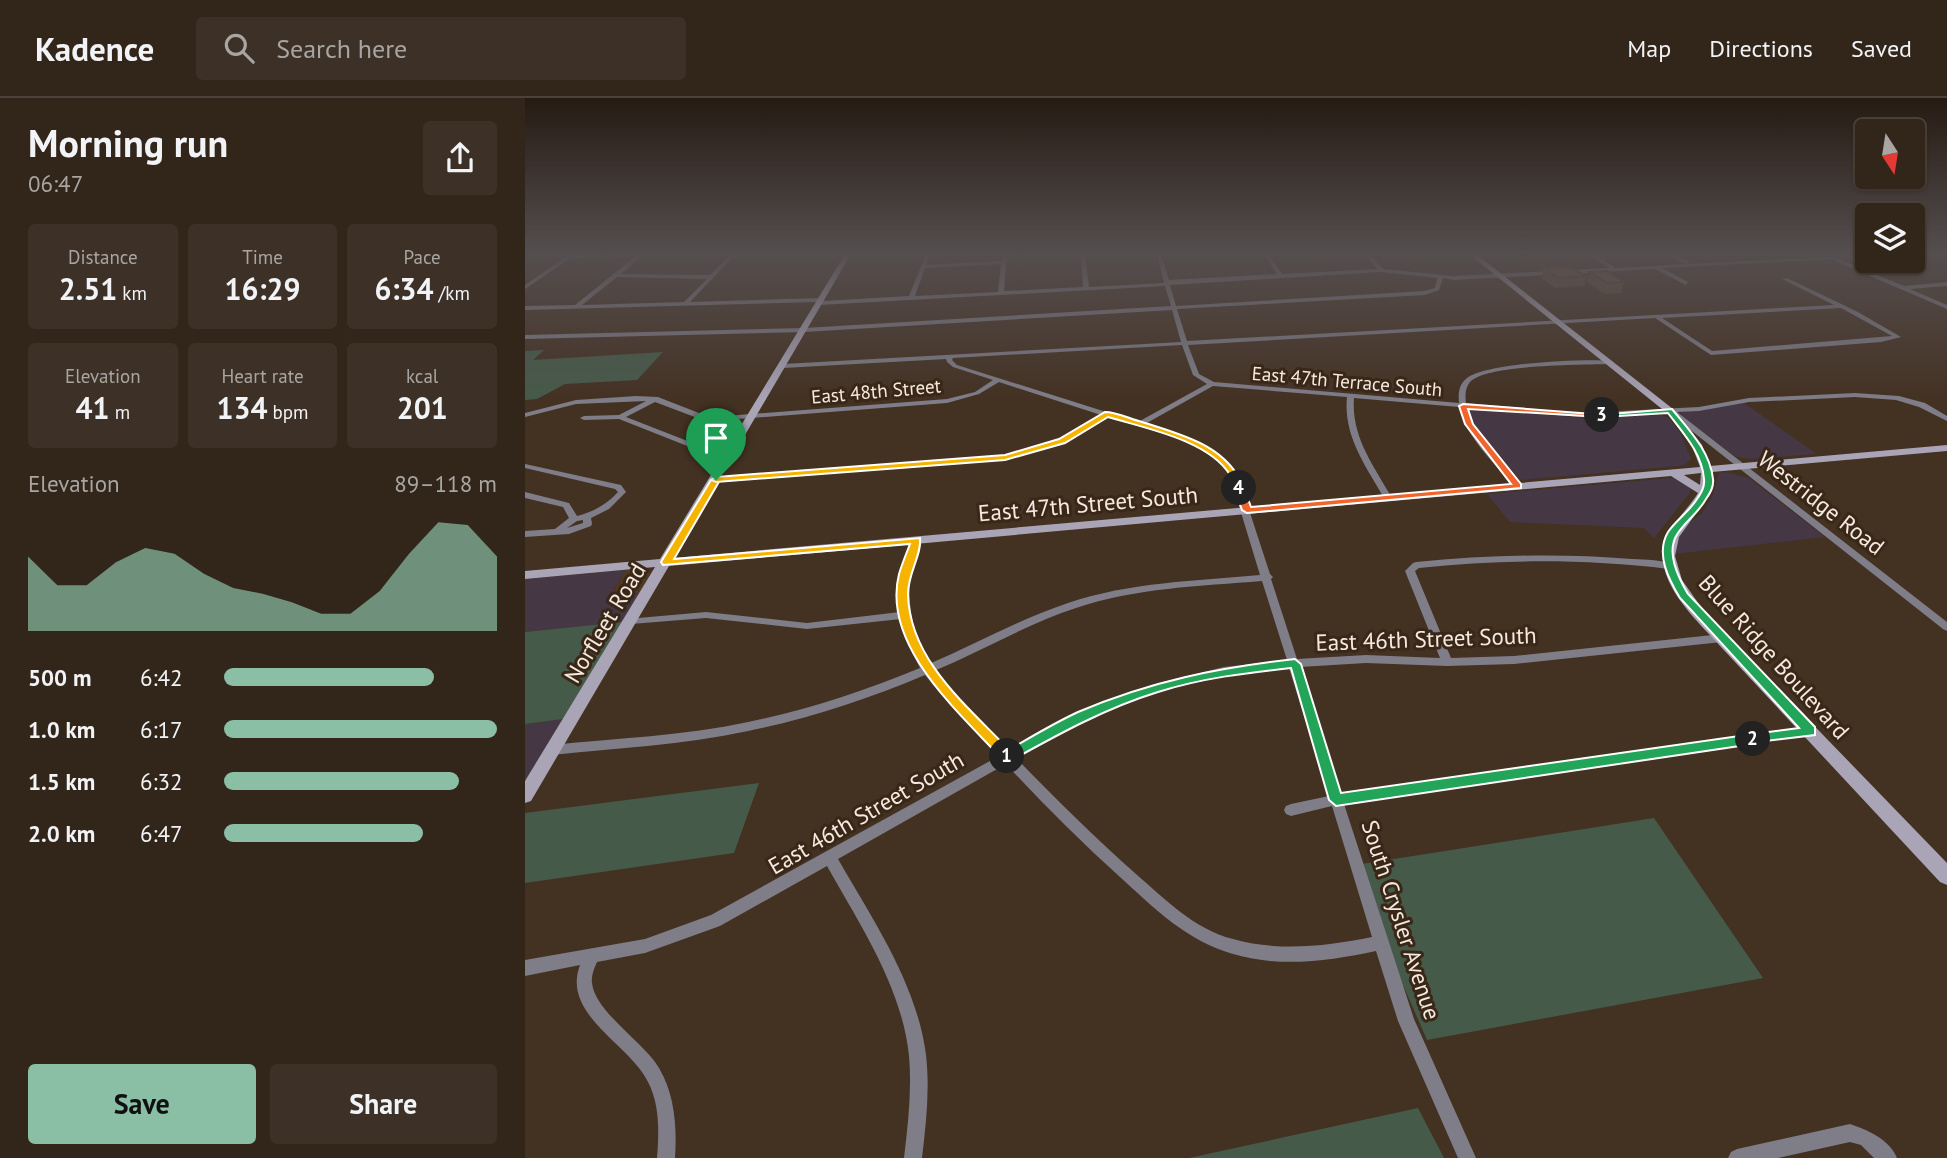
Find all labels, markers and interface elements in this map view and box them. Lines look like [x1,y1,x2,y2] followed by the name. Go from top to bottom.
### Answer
[196,17,686,80] search box
[35,27,154,70] text: Kadence
[220,29,258,67] icon: search
[276,32,407,65] text: Search here
[1627,33,1671,64] text: Map
[1709,33,1813,64] text: Directions
[1851,33,1912,64] text: Saved
[28,118,228,167] text: Morning run
[1855,119,1925,189] north arrow
[1855,119,1925,273] map controls
[423,121,497,195] button: share
[28,169,83,198] text: 06:47
[1855,203,1925,273] button: layers
[68,245,138,269] text: Distance
[242,245,283,269] text: Time
[404,245,441,269] text: Pace
[59,269,117,308] text: 2.51
[224,269,301,308] text: 16:29
[374,269,434,308] text: 6:34
[117,281,147,305] text: km
[434,281,470,305] text: /km
[1251,361,1443,401] street label: East 47th Terrace South
[65,364,141,388] text: Elevation
[221,364,304,388] text: Heart rate
[406,364,438,388] text: kcal
[810,373,942,409] street label: East 48th Street
[76,388,110,427] text: 41
[216,388,267,427] text: 134
[397,388,448,427] text: 201
[1585,398,1619,432] pin: 3
[110,400,130,424] text: m
[267,400,309,424] text: bpm
[1596,402,1607,426] text: 3
[686,408,746,480] pin
[697,419,735,457] icon: arrive
[1752,444,1890,561] street label: Westridge Road
[28,469,120,498] text: Elevation
[394,469,497,498] text: 89–118 m
[1221,470,1257,506] pin: 4
[1233,475,1244,499] text: 4
[977,479,1199,528] street label: East 47th Street South
[557,558,652,688] street label: Norfleet Road
[1693,568,1856,745] street label: Blue Ridge Boulevard
[1315,620,1537,657] street label: East 46th Street South
[28,663,91,692] text: 500 m
[140,663,183,692] text: 6:42
[28,715,95,744] text: 1.0 km
[140,715,183,744] text: 6:17
[1735,722,1771,756] pin: 2
[1747,726,1758,750] text: 2
[989,738,1025,774] pin: 1
[1001,743,1012,767] text: 1
[763,745,969,880] street label: East 46th Street South
[28,767,95,796] text: 1.5 km
[140,767,183,796] text: 6:32
[1356,817,1447,1023] street label: South Crysler Avenue
[28,819,95,848] text: 2.0 km
[140,819,183,848] text: 6:47
[28,1064,256,1144] button: Save
[270,1064,497,1144] button: Share

